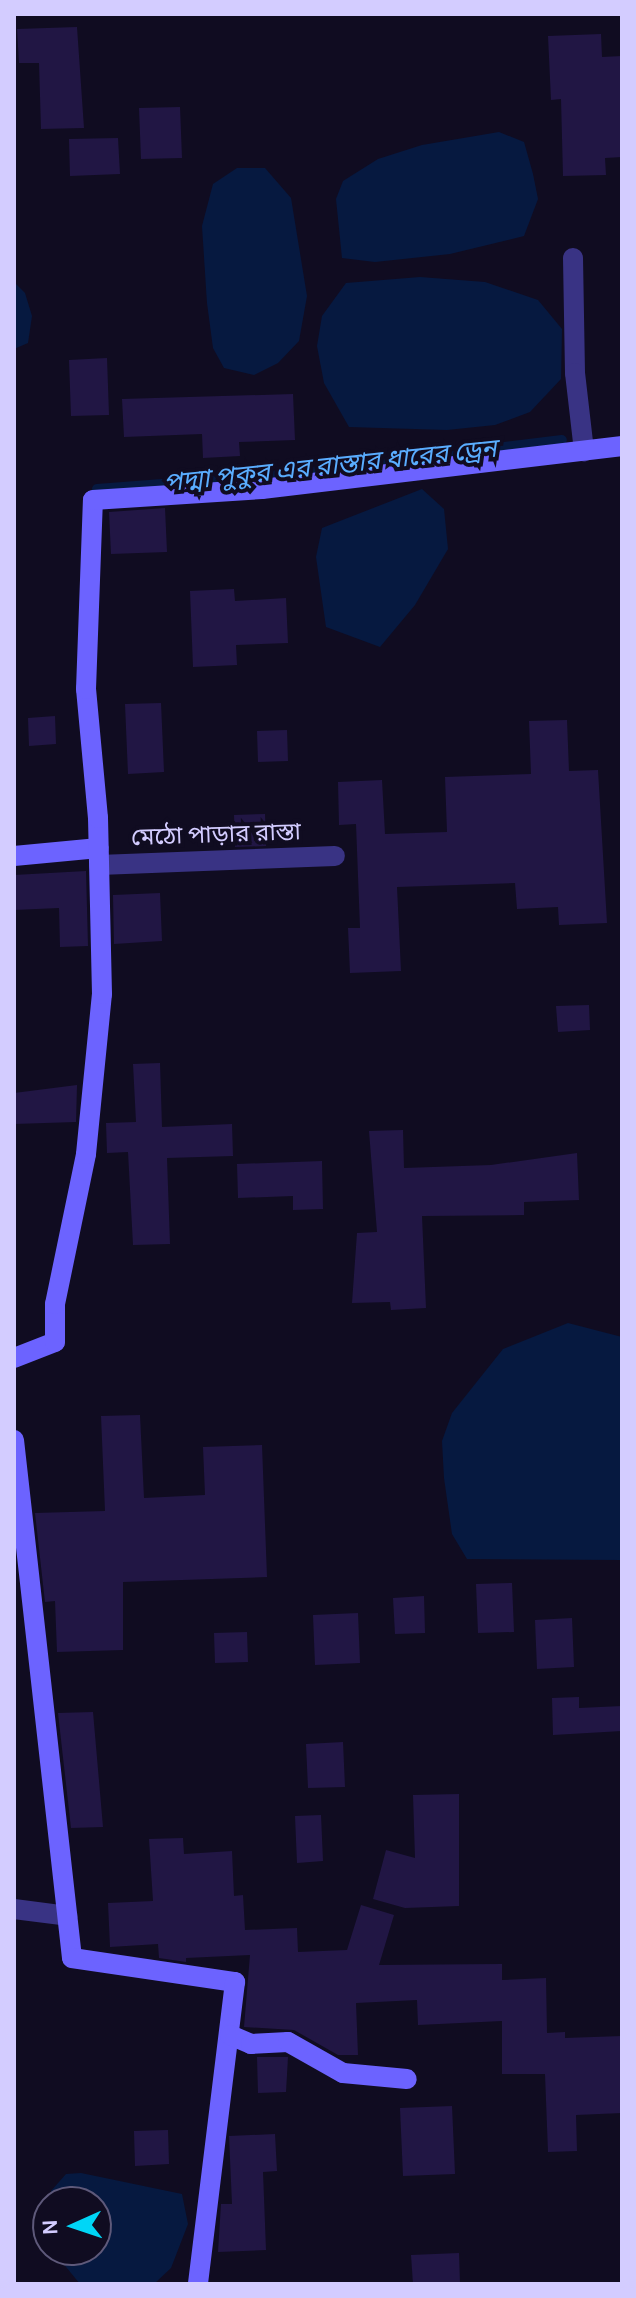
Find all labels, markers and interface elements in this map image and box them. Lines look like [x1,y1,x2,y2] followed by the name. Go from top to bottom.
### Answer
[162,433,498,499] water label: পদ্মা পুকুর এর রাস্তার ধারের ড্রেন
[131,818,301,852] street label: মেঠো পাড়ার রাস্তা
[32,2186,112,2266] north arrow
[37,2219,63,2236] text: N

